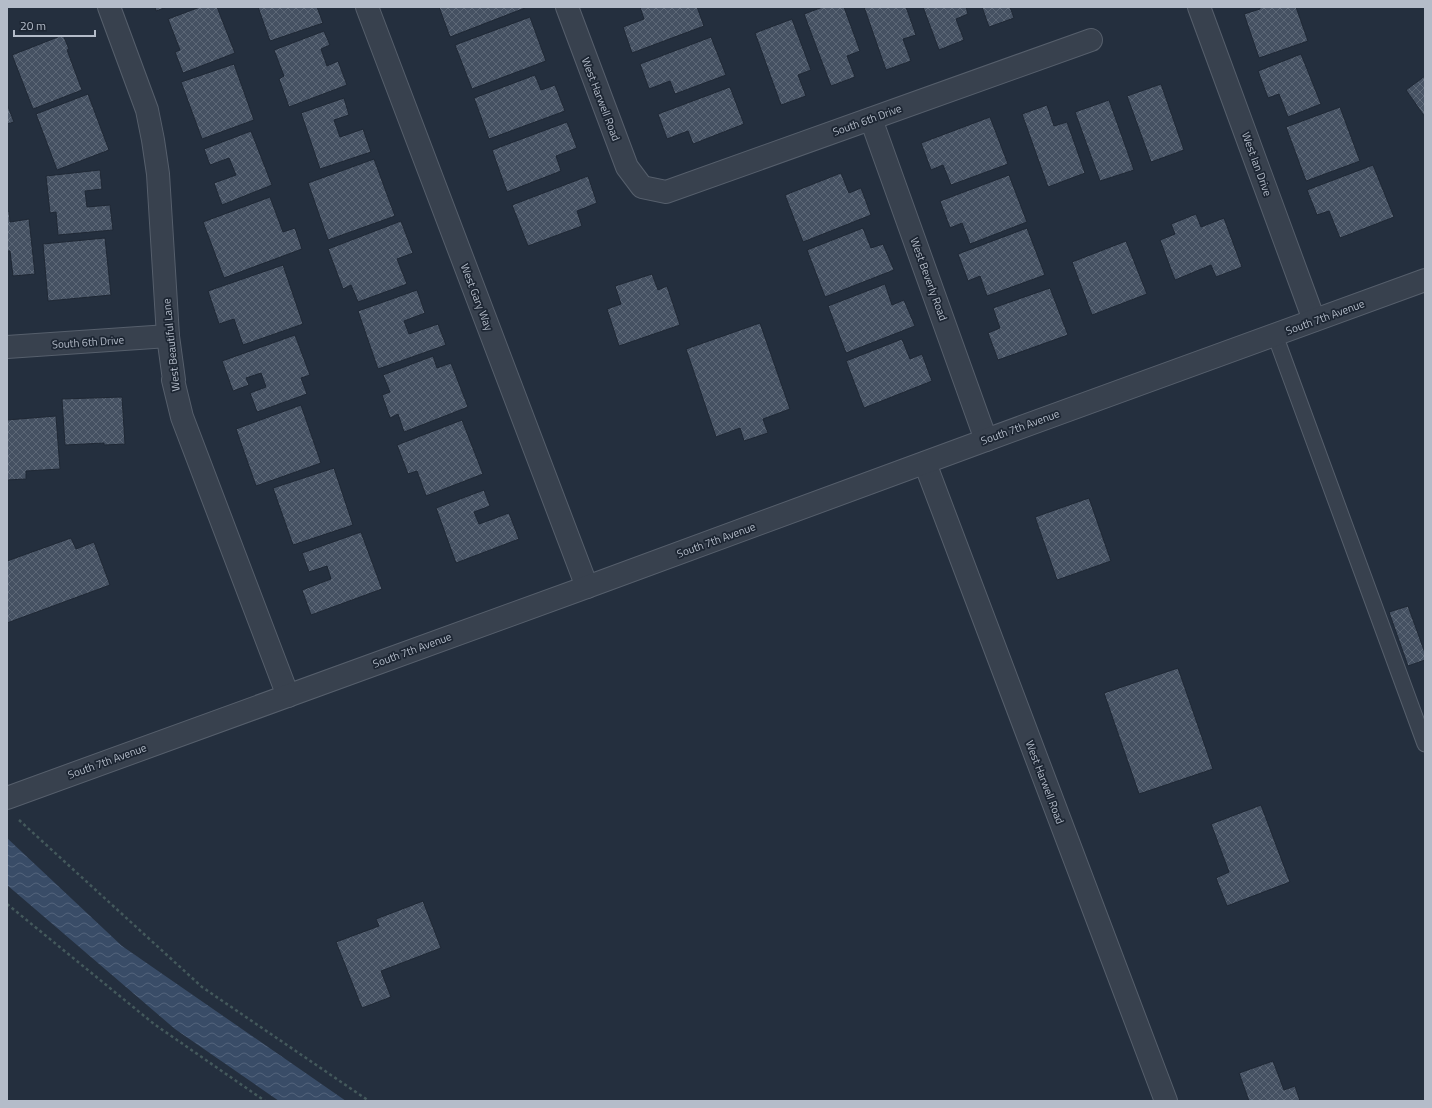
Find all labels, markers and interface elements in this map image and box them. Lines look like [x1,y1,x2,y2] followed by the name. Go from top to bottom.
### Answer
[14,12,95,38] scale bar
[20,16,46,35] text: 20 m
[578,55,624,143] street label: West Harwell Road
[830,100,904,140] street label: South 6th Drive
[1238,130,1276,199] street label: West Ian Drive
[907,235,952,323] street label: West Beverly Road
[457,261,497,333] street label: West Gary Way
[1283,295,1367,339] street label: South 7th Avenue
[158,297,184,392] street label: West Beautiful Lane
[51,331,125,352] street label: South 6th Drive
[978,405,1062,449] street label: South 7th Avenue
[674,518,758,562] street label: South 7th Avenue
[370,628,454,672] street label: South 7th Avenue
[1022,738,1068,826] street label: West Harwell Road
[65,739,149,783] street label: South 7th Avenue

